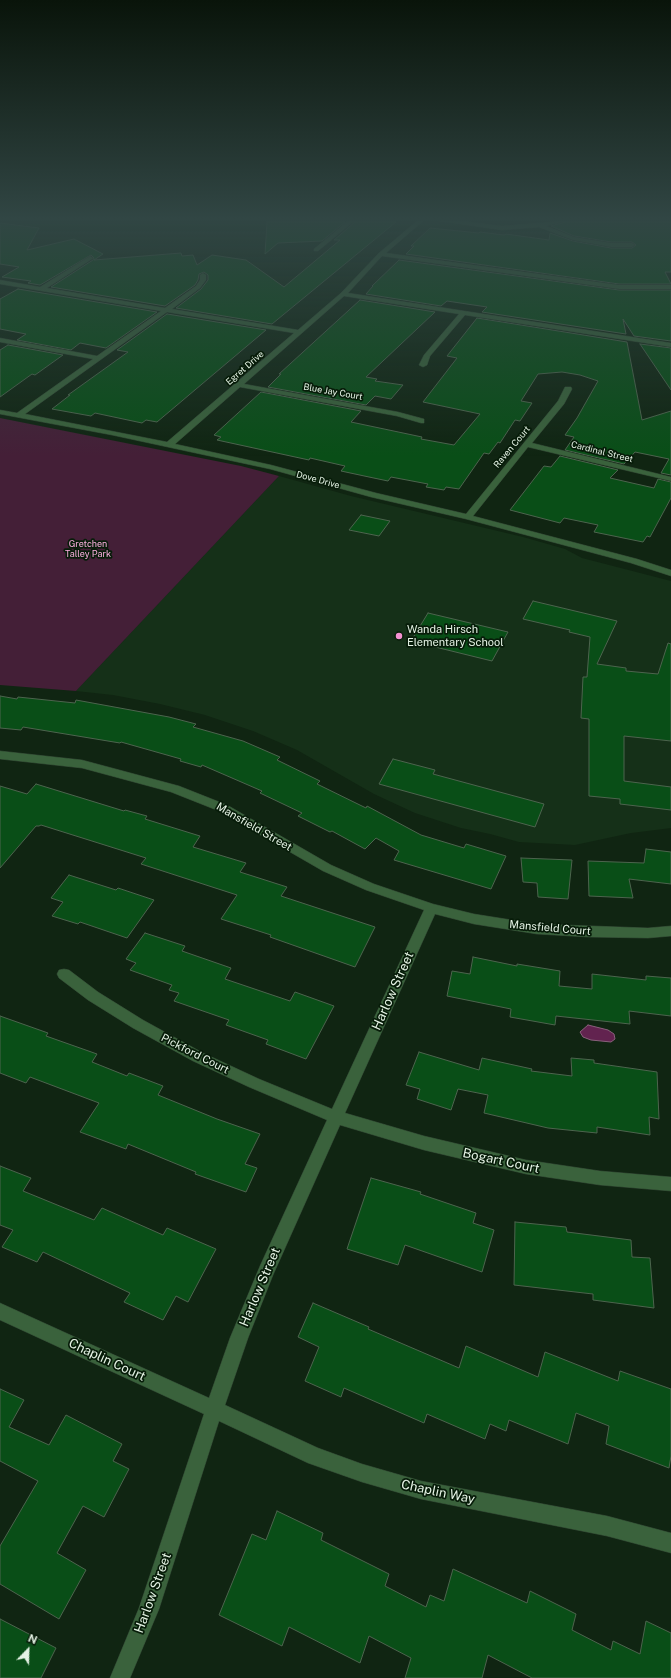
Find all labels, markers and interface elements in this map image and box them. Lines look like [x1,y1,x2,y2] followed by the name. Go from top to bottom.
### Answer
[224,349,266,387] street label: Egret Drive
[303,381,363,403] street label: Blue Jay Court
[491,424,533,470] street label: Raven Court
[570,439,634,465] street label: Cardinal Street
[295,469,341,491] street label: Dove Drive
[65,539,111,560] park label: Gretchen Talley Park
[407,623,504,649] place label: Wanda Hirsch Elementary School
[394,631,404,641] marker: Wanda Hirsch Elementary School
[214,800,294,854] street label: Mansfield Street
[509,918,591,938] street label: Mansfield Court
[369,949,417,1033] street label: Harlow Street
[159,1031,231,1077] street label: Pickford Court
[461,1145,541,1177] street label: Bogart Court
[236,1245,284,1329] street label: Harlow Street
[66,1335,148,1385] street label: Chaplin Court
[400,1477,476,1507] street label: Chaplin Way
[131,1551,175,1635] street label: Harlow Street
[8,1630,48,1670] north arrow
[26,1632,39,1646] text: N

